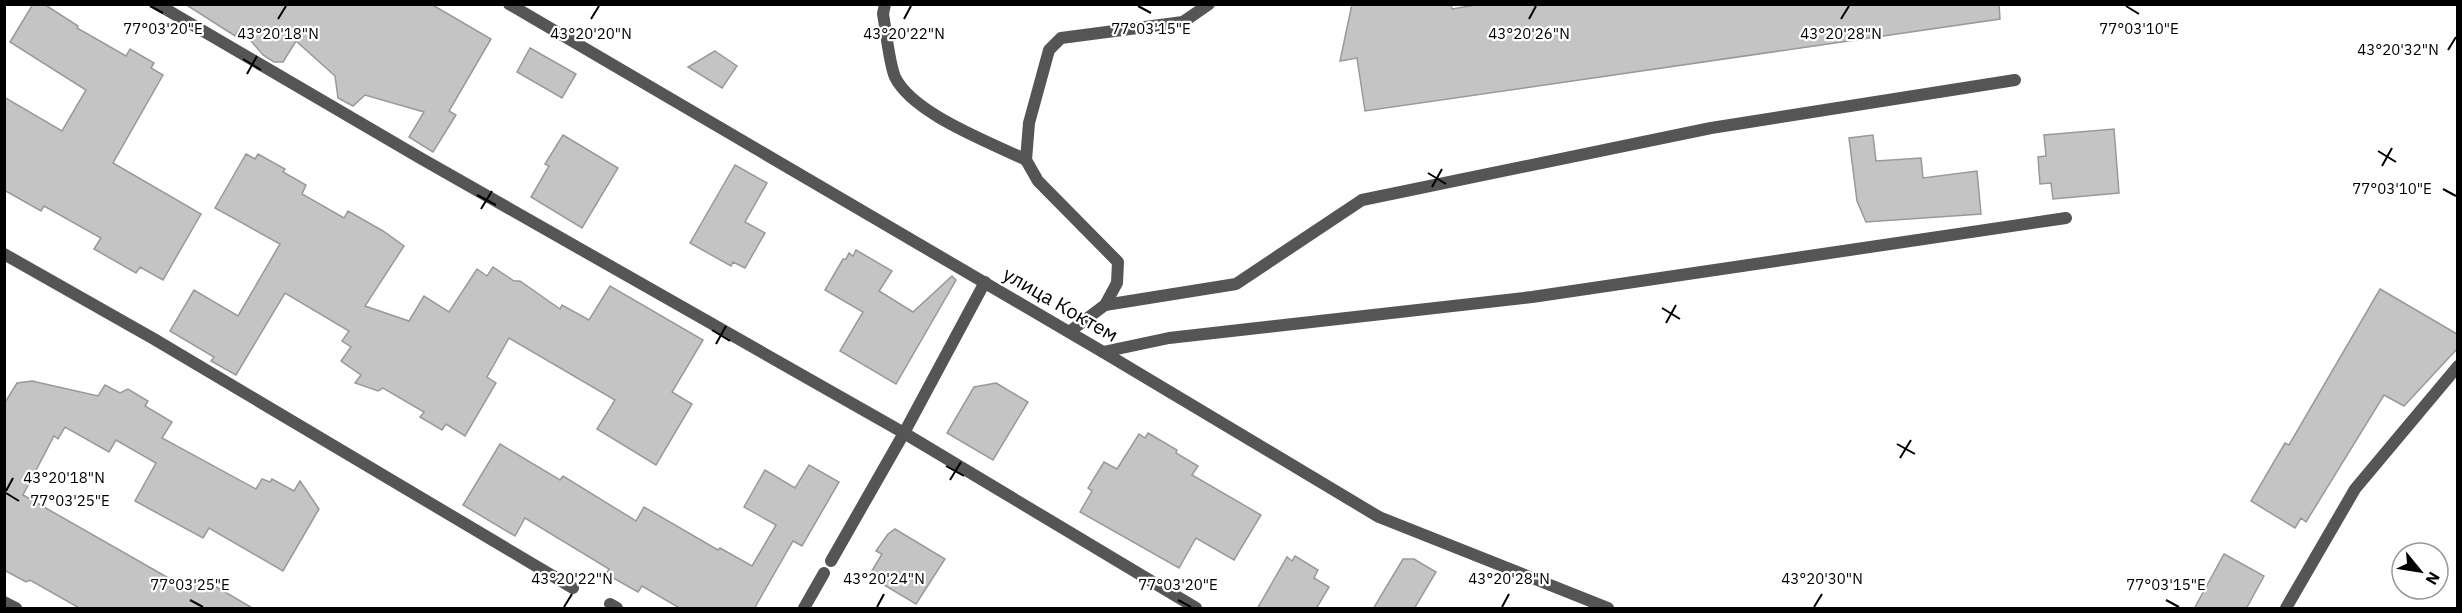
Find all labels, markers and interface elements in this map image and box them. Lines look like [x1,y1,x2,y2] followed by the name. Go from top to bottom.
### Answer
[123,19,203,38] text: 77°03'20"E
[1111,19,1191,38] text: 77°03'15"E
[2099,19,2179,38] text: 77°03'10"E
[237,24,319,43] text: 43°20'18"N
[550,24,632,43] text: 43°20'20"N
[863,24,945,43] text: 43°20'22"N
[1488,24,1570,43] text: 43°20'26"N
[1800,24,1882,43] text: 43°20'28"N
[2357,40,2439,59] text: 43°20'32"N
[2352,179,2432,198] text: 77°03'10"E
[998,260,1124,348] street label: улица Коктем
[23,468,105,487] text: 43°20'18"N
[30,491,110,510] text: 77°03'25"E
[2390,541,2450,601] north arrow
[2421,568,2445,589] text: N
[531,569,613,588] text: 43°20'22"N
[843,569,925,588] text: 43°20'24"N
[1468,569,1550,588] text: 43°20'28"N
[1781,569,1863,588] text: 43°20'30"N
[150,575,230,594] text: 77°03'25"E
[1138,575,1218,594] text: 77°03'20"E
[2126,575,2206,594] text: 77°03'15"E

